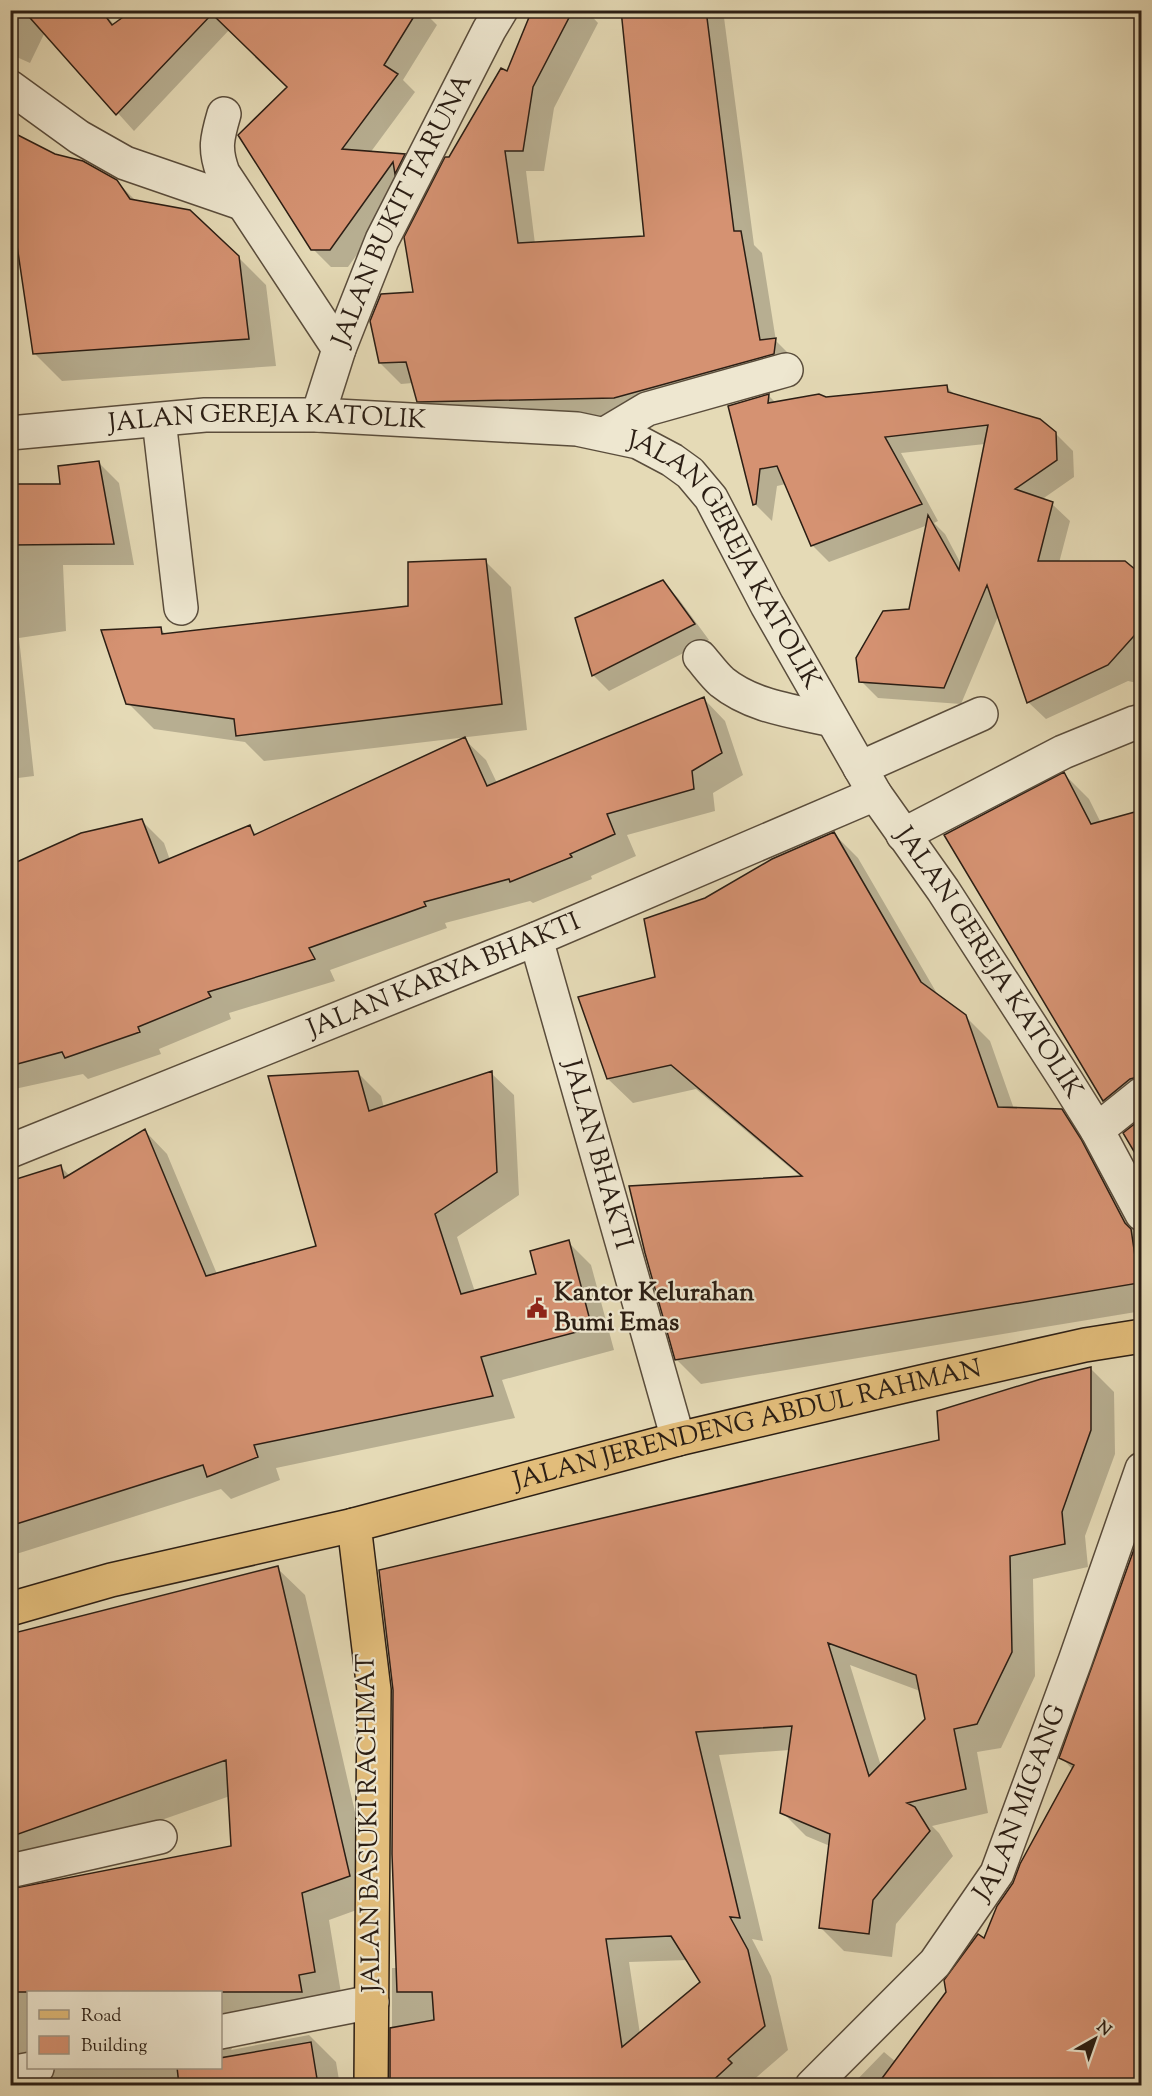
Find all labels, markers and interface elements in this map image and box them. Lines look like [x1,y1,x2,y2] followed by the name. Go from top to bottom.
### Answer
[323,67,482,354] street label: JALAN BUKIT TARUNA
[105,397,427,443] street label: JALAN GEREJA KATOLIK
[623,421,830,696] street label: JALAN GEREJA KATOLIK
[884,818,1092,1106] street label: JALAN GEREJA KATOLIK
[300,903,587,1048] street label: JALAN KARYA BHAKTI
[552,1054,642,1254] street label: JALAN BHAKTI
[554,1275,755,1342] place label: Kantor Kelurahan Bumi Emas
[525,1296,549,1320] public building icon: Kantor Kelurahan Bumi Emas
[507,1350,985,1501] street label: JALAN JERENDENG ABDUL RAHMAN
[349,1653,391,1995] street label: JALAN BASUKI RACHMAT
[963,1699,1076,1910] street label: JALAN MIGANG
[27,1991,222,2069] legend
[81,2004,121,2030] text: Road
[1065,2009,1125,2069] north arrow
[1091,2017,1115,2042] text: N
[81,2034,147,2060] text: Building

